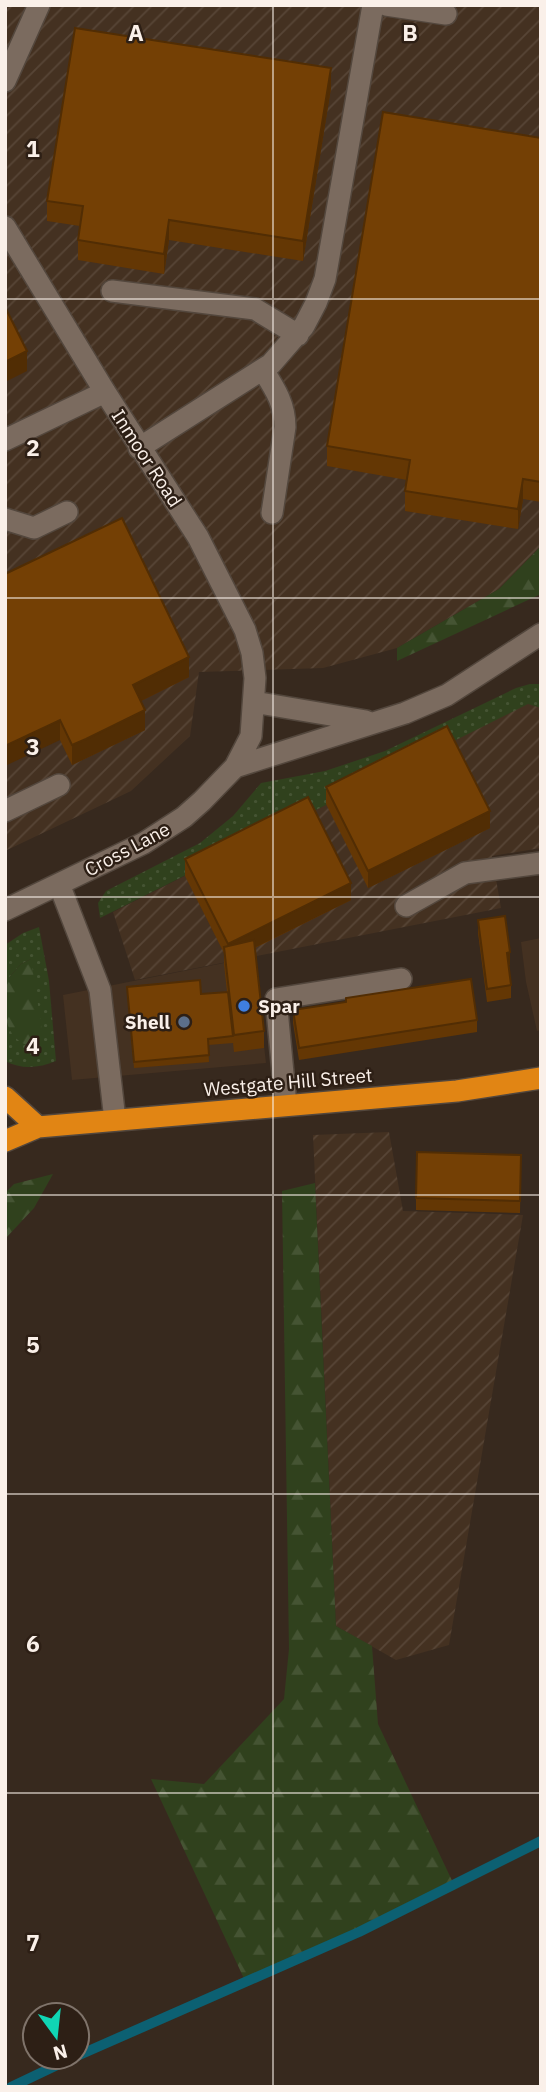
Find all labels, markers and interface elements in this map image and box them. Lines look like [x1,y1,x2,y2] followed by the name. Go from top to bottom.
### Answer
[128,17,144,47] text: A
[402,17,418,47] text: B
[26,133,40,163] text: 1
[107,405,187,511] street label: Inmoor Road
[26,432,40,462] text: 2
[26,731,40,761] text: 3
[80,817,174,881] street label: Cross Lane
[258,994,300,1018] place label: Spar
[236,998,252,1014] marker: Spar
[125,1010,170,1034] place label: Shell
[176,1014,192,1030] marker: Shell
[26,1030,40,1060] text: 4
[203,1063,373,1101] street label: Westgate Hill Street
[26,1329,40,1359] text: 5
[26,1628,40,1658] text: 6
[26,1927,40,1957] text: 7
[21,2001,91,2071] north arrow
[51,2039,70,2066] text: N

